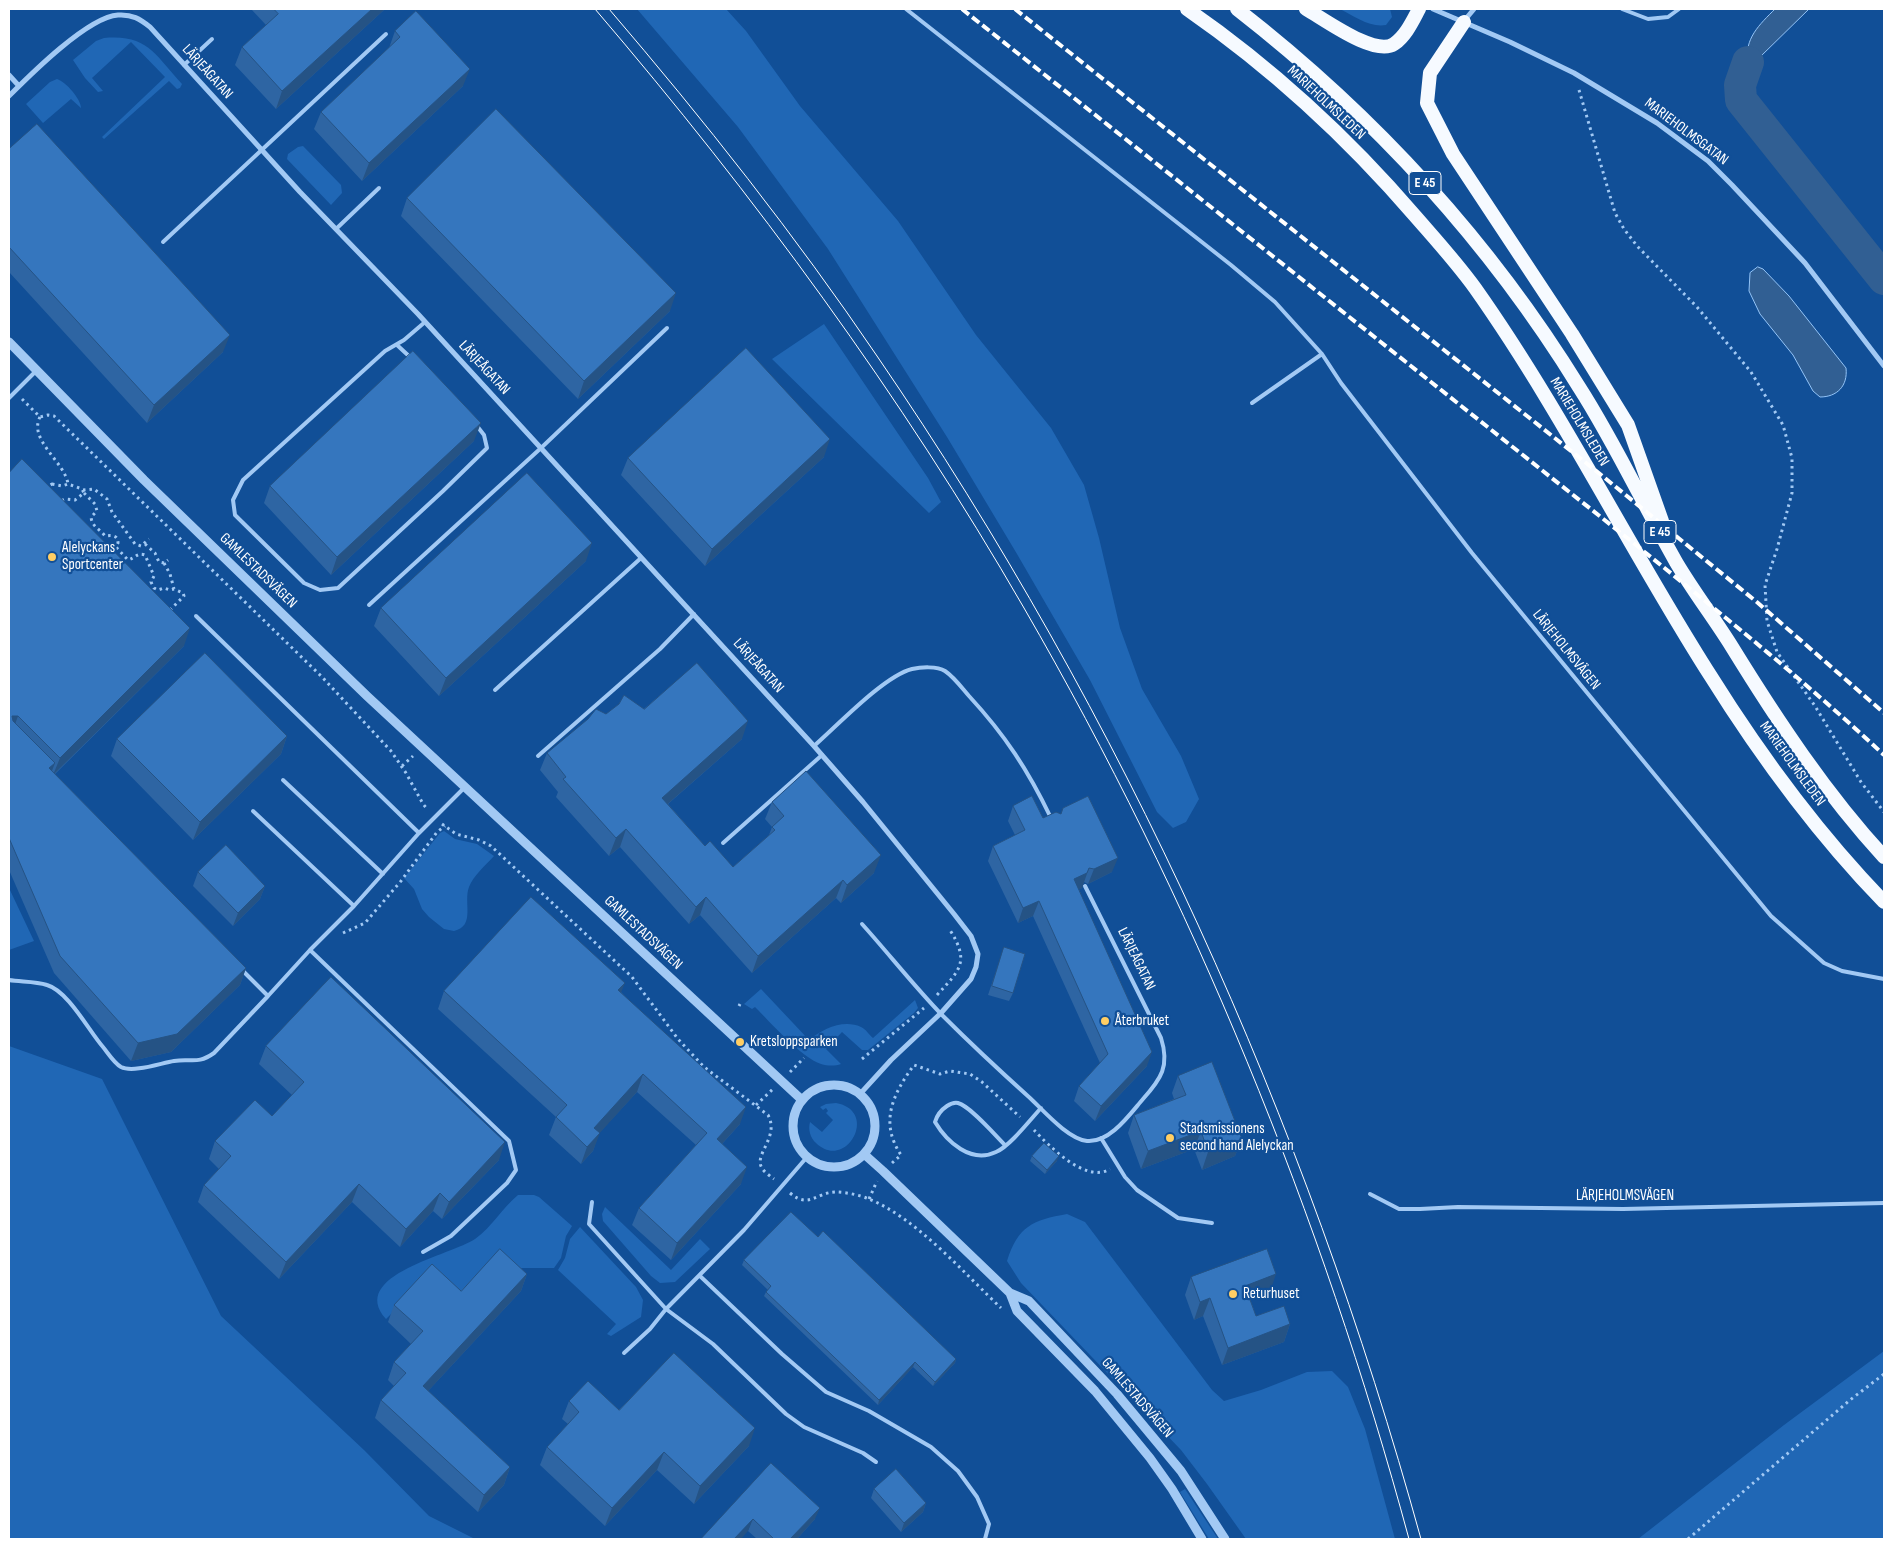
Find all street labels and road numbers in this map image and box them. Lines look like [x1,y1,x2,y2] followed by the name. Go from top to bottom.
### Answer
[178,41,236,103] street label: LÄRJEÅGATAN
[1283,62,1369,144] street label: MARIEHOLMSLEDEN
[1641,95,1731,169] street label: MARIEHOLMSGATAN
[1409,172,1441,194] road number: E 45
[454,337,514,399] street label: LÄRJEÅGATAN
[1545,374,1613,470] street label: MARIEHOLMSLEDEN
[1644,520,1676,544] road number: E 45
[216,530,300,612] street label: GAMLESTADSVÄGEN
[1528,606,1604,694] street label: LÄRJEHOLMSVÄGEN
[729,635,787,697] street label: LÄRJEÅGATAN
[1755,718,1829,810] street label: MARIEHOLMSLEDEN
[600,892,686,974] street label: GAMLESTADSVÄGEN
[1113,925,1159,993] street label: LÄRJEÅGATAN
[1576,1187,1674,1205] street label: LÄRJEHOLMSVÄGEN
[1097,1354,1177,1442] street label: GAMLESTADSVÄGEN

